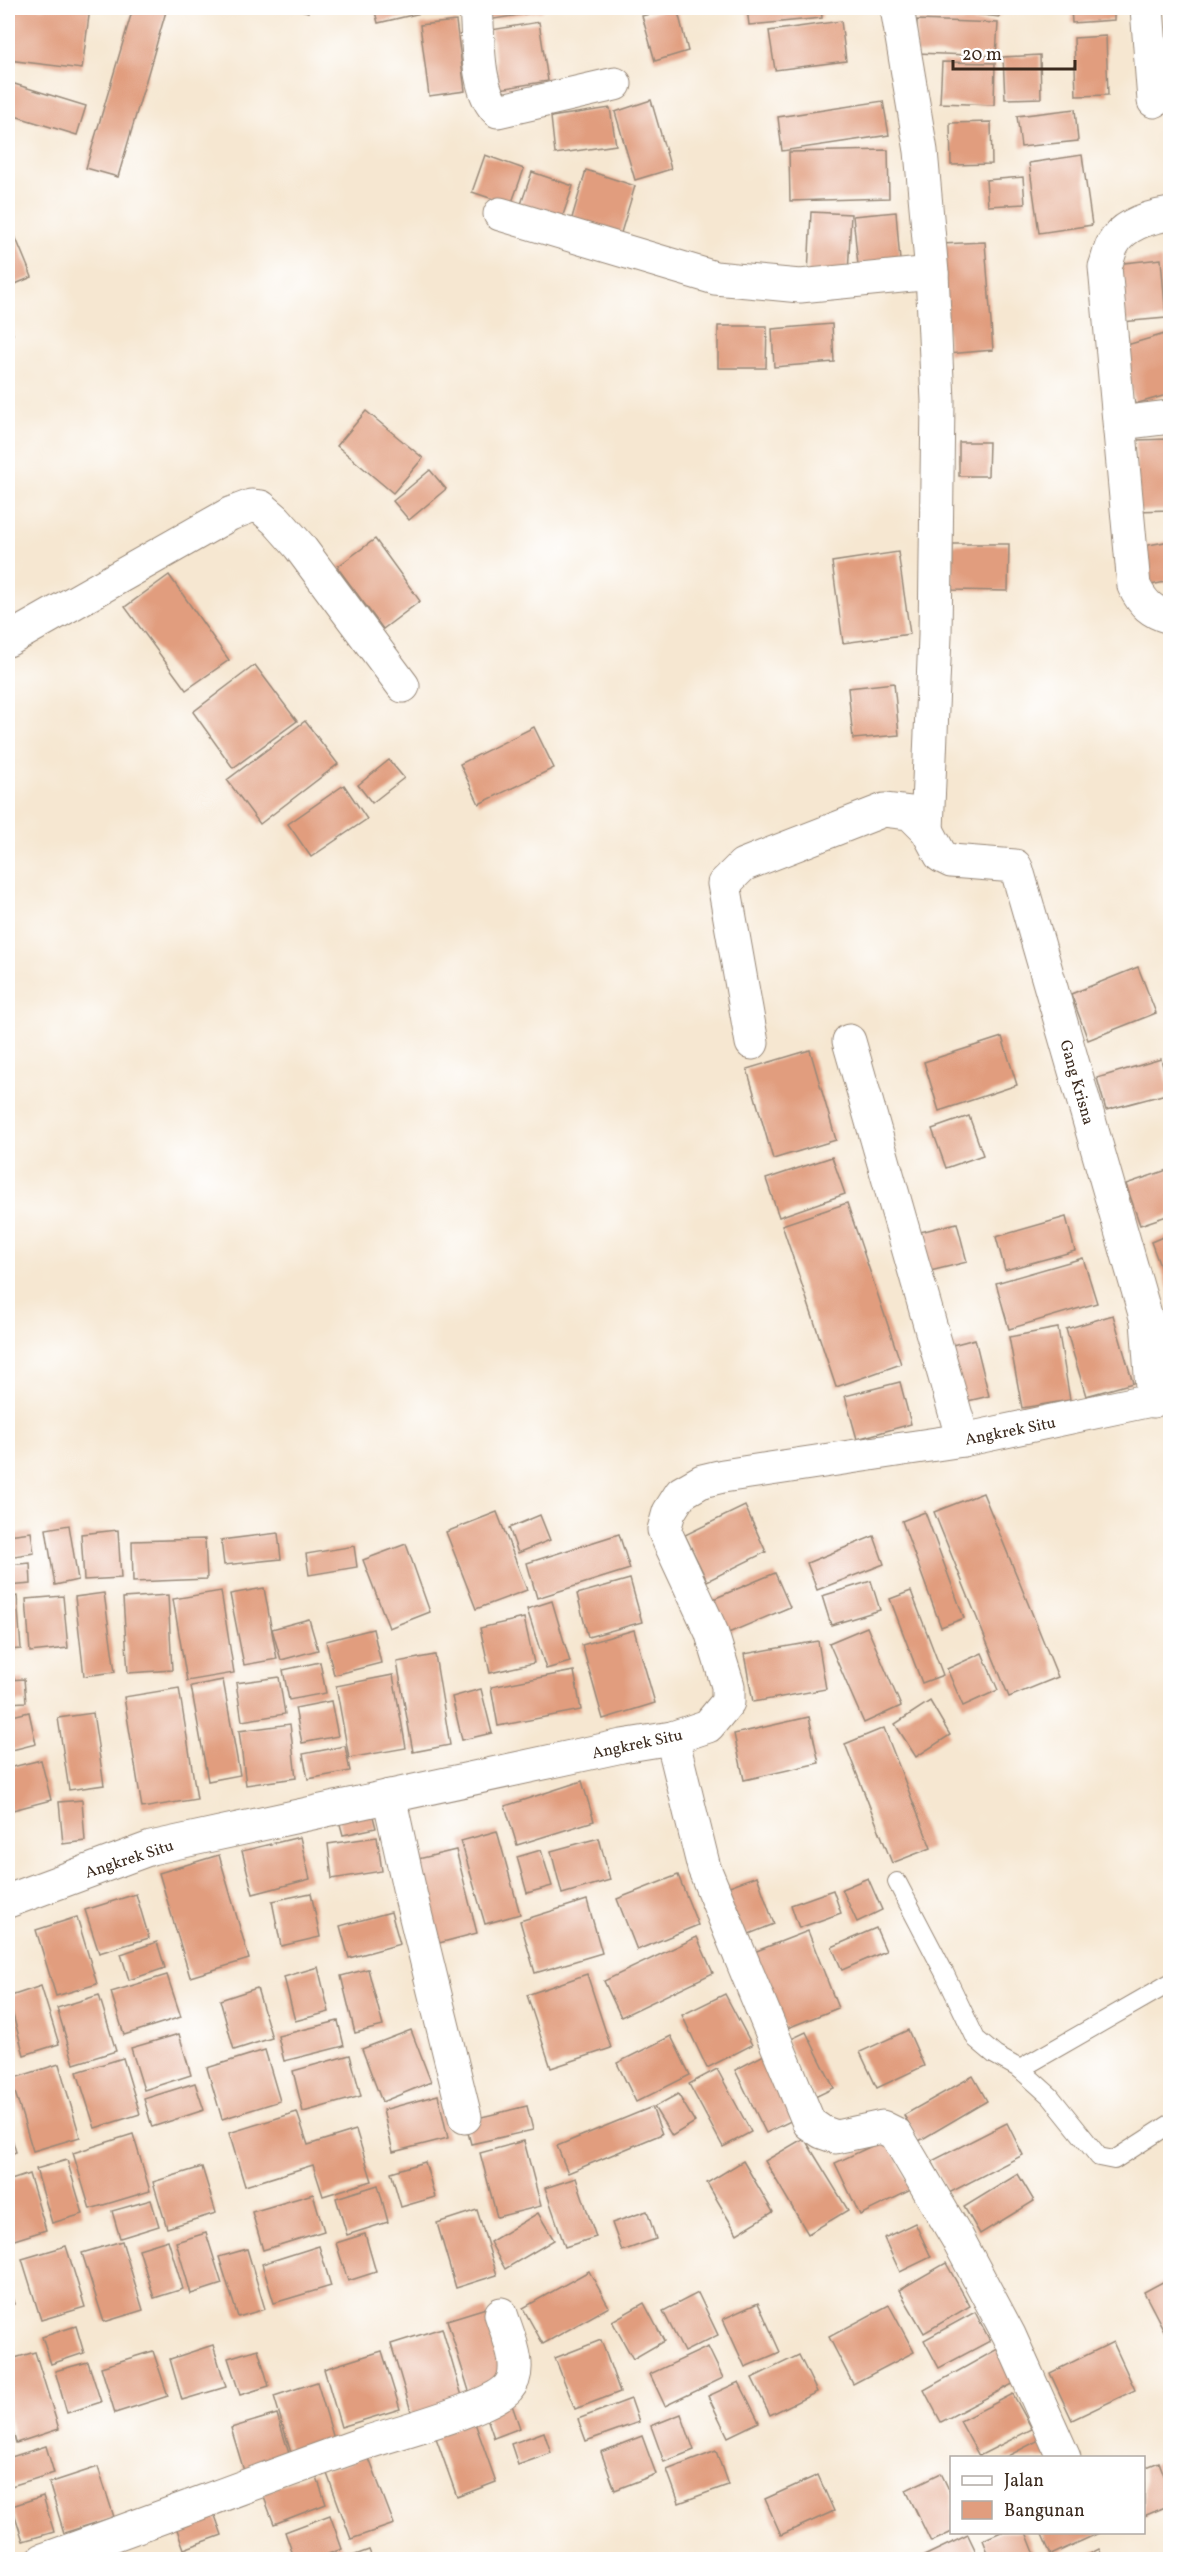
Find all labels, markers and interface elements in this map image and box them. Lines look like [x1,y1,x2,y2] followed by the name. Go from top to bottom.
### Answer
[953,33,1074,71] scale bar
[962,43,1002,68] text: 20 m
[1053,1038,1099,1128] street label: Gang Krisna
[963,1412,1058,1452] street label: Angkrek Situ
[590,1725,685,1765] street label: Angkrek Situ
[82,1835,177,1885] street label: Angkrek Situ
[950,2456,1145,2534] legend
[1004,2469,1044,2494] text: Jalan
[1004,2499,1085,2524] text: Bangunan

